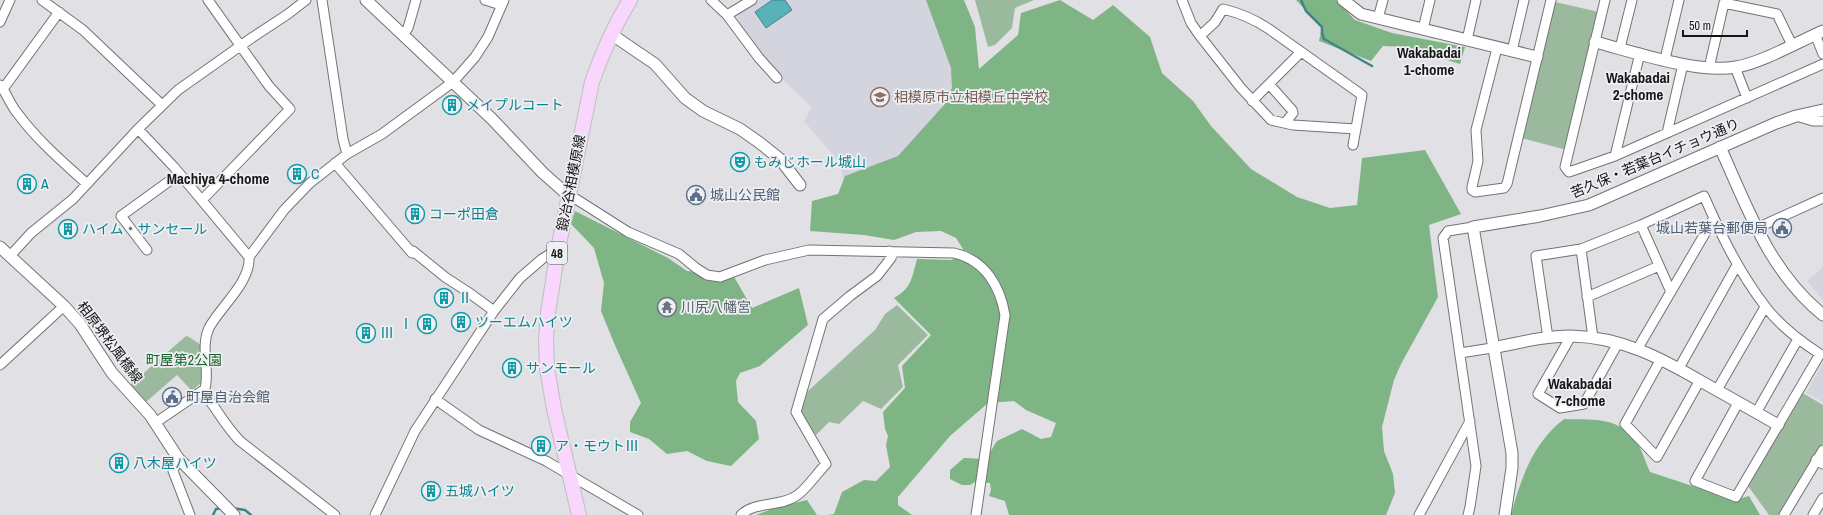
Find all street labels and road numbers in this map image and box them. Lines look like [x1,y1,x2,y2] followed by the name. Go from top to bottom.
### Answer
[1568,114,1742,202] street label: 苦久保・若葉台イチョウ通り
[553,133,589,233] street label: 鍛冶谷相模原線
[547,242,567,264] road number: 48
[73,297,147,387] street label: 相原堺松風橋線

